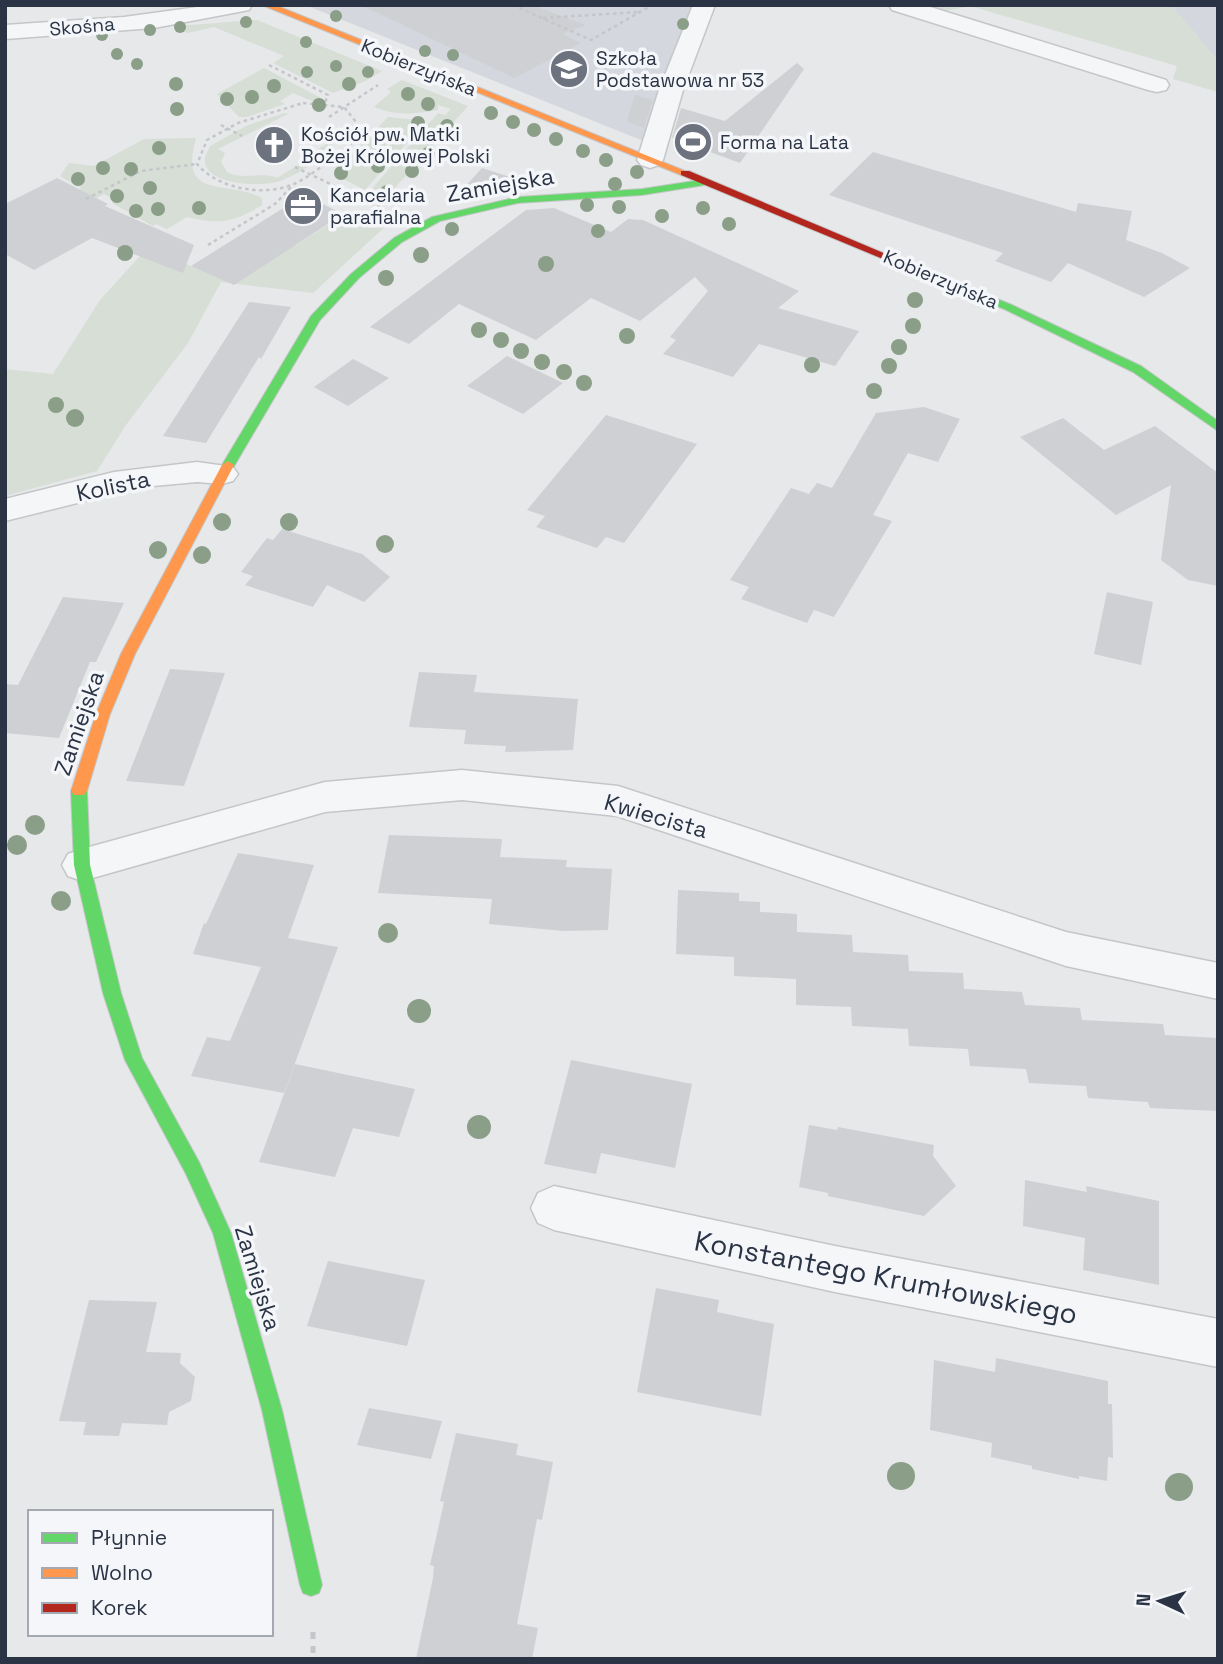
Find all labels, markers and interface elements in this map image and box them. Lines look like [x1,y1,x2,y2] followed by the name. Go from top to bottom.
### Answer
[48,11,116,42] street label: Skośna
[357,33,480,102] street label: Kobierzyńska
[596,46,764,93] place label: Szkoła Podstawowa nr 53
[548,48,590,90] school or university icon: Szkoła Podstawowa nr 53
[672,121,714,163] sports icon: Forma na Lata
[301,122,490,169] place label: Kościół pw. Matki Bożej Królowej Polski
[253,124,295,166] church icon: Kościół pw. Matki Bożej Królowej Polski
[720,130,849,155] place label: Forma na Lata
[444,161,556,209] street label: Zamiejska
[330,183,425,230] place label: Kancelaria parafialna
[282,185,324,227] office icon: Kancelaria parafialna
[880,244,1002,315] street label: Kobierzyńska
[73,464,153,508] street label: Kolista
[47,667,111,779] street label: Zamiejska
[601,787,711,845] street label: Kwiecista
[228,1222,288,1334] street label: Zamiejska
[691,1222,1081,1332] street label: Konstantego Krumłowskiego
[28,1510,273,1636] legend
[91,1524,167,1551] text: Płynnie
[91,1559,153,1586] text: Wolno
[1125,1566,1195,1636] north arrow
[1131,1593,1156,1607] text: N
[91,1594,148,1621] text: Korek

